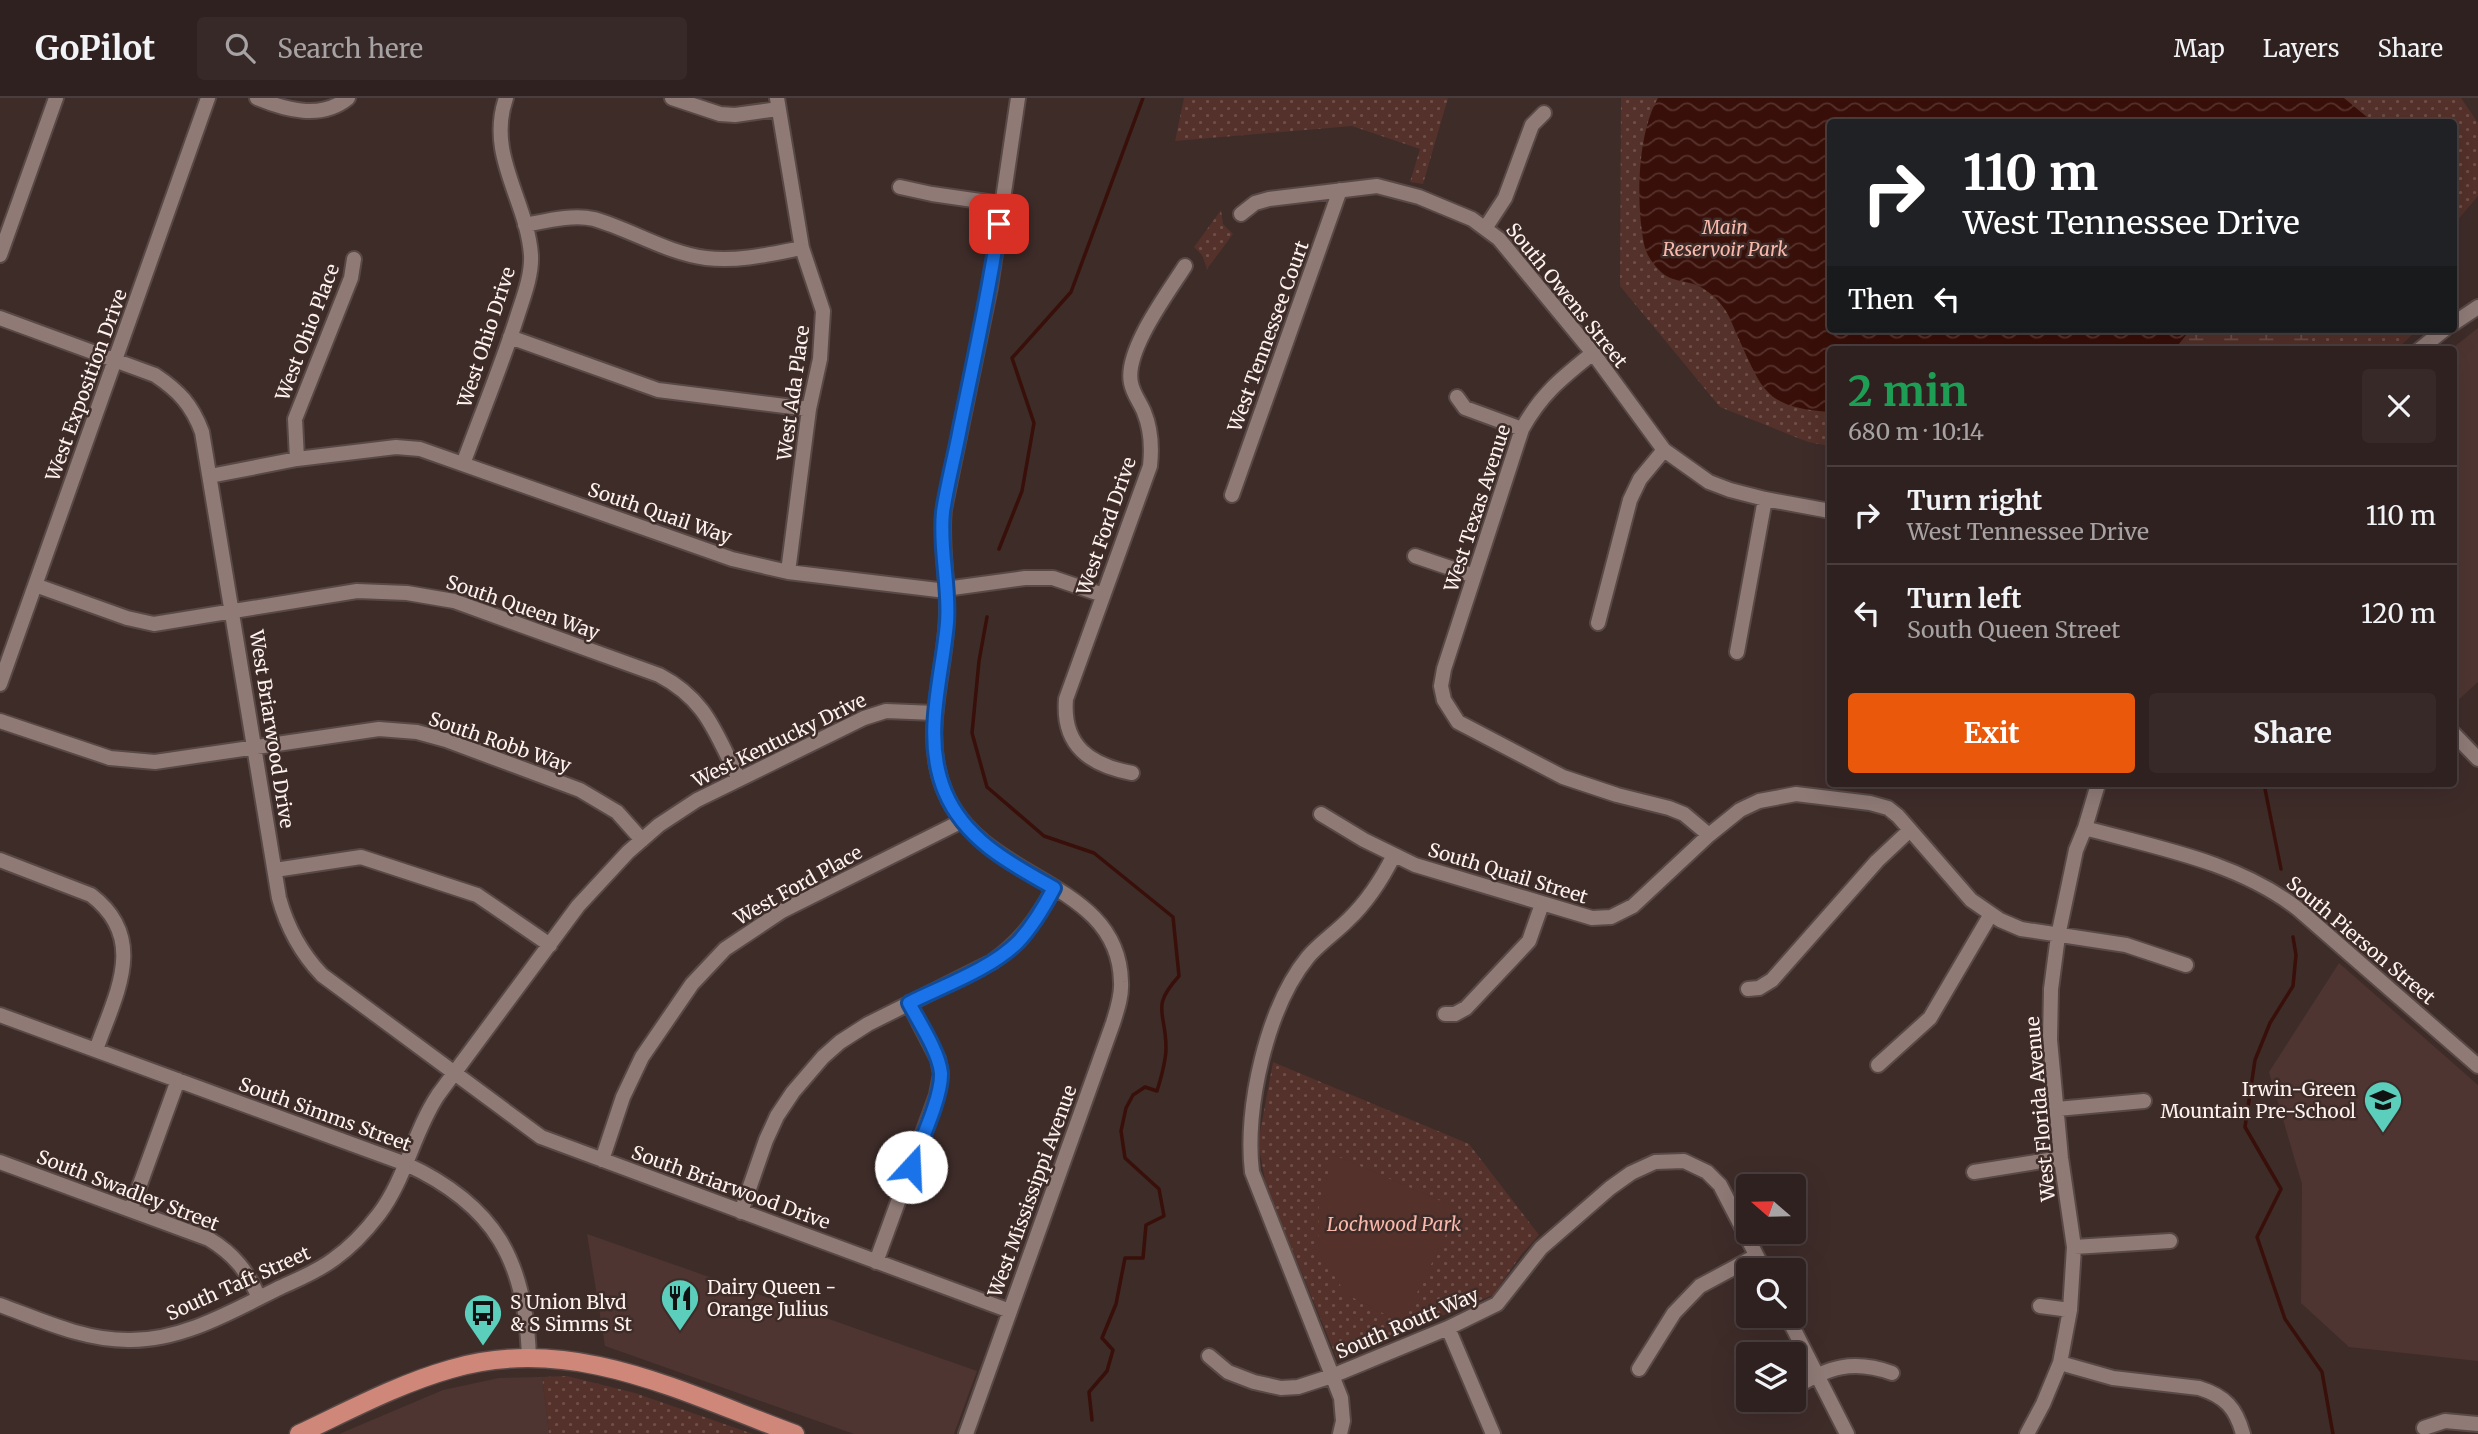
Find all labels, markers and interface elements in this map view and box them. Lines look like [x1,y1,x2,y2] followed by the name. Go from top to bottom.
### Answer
[197,17,687,80] search box
[35,28,155,69] text: GoPilot
[221,29,259,67] icon: search
[277,32,423,65] text: Search here
[2174,33,2225,64] text: Map
[2263,33,2339,64] text: Layers
[2377,33,2443,64] text: Share
[1963,142,2098,203] text: 110 m
[1848,147,1939,238] icon: right
[969,194,1029,254] pin
[1963,203,2300,243] text: West Tennessee Drive
[980,205,1018,243] icon: arrive
[1662,215,1788,261] park label: Main Reservoir Park
[1501,218,1633,373] street label: South Owens Street
[1222,237,1314,436] street label: West Tennessee Court
[270,260,344,405] street label: West Ohio Place
[452,264,520,411] street label: West Ohio Drive
[1928,280,1966,318] icon: left
[1848,283,1914,316] text: Then
[40,286,132,485] street label: West Exposition Drive
[771,324,814,463] street label: West Ada Place
[1848,365,1968,417] text: 2 min
[2362,369,2436,443] button: close
[1848,417,1984,446] text: 680 m · 10:14
[1438,421,1515,595] street label: West Texas Avenue
[1071,454,1141,599] street label: West Ford Drive
[585,477,735,549] street label: South Quail Way
[1907,484,2042,517] text: Turn right
[1848,496,1886,534] icon: right
[2366,499,2436,532] text: 110 m
[1907,517,2149,546] text: West Tennessee Drive
[443,569,603,645] street label: South Queen Way
[1907,582,2021,615] text: Turn left
[1848,594,1886,632] icon: left
[2361,597,2436,630] text: 120 m
[1907,615,2120,644] text: South Queen Street
[244,627,300,830] street label: West Briarwood Drive
[687,687,870,793] street label: West Kentucky Drive
[1848,693,2135,773] button: Exit
[2149,693,2436,773] button: Share
[426,706,574,778] street label: South Robb Way
[1425,837,1591,909] street label: South Quail Street
[729,840,866,931] street label: West Ford Place
[2282,871,2441,1010] street label: South Pierson Street
[2020,1015,2060,1203] street label: West Florida Avenue
[236,1072,415,1157] street label: South Simms Street
[2160,1077,2356,1123] place label: Irwin-Green Mountain Pre-School
[2362,1079,2404,1134] school or university icon: Irwin-Green Mountain Pre-School
[982,1082,1082,1301] street label: West Mississippi Avenue
[874,1130,948,1204] position arrow
[628,1140,834,1234] street label: South Briarwood Drive
[34,1144,223,1236] street label: South Swadley Street
[1736,1174,1806,1244] north arrow
[1736,1174,1806,1412] map controls
[1327,1212,1462,1236] park label: Lochwood Park
[162,1240,314,1326] street label: South Taft Street
[1736,1258,1806,1328] button: search
[707,1275,836,1321] place label: Dairy Queen - Orange Julius
[659,1277,701,1332] restaurant icon: Dairy Queen - Orange Julius
[1332,1282,1482,1364] street label: South Routt Way
[510,1290,633,1336] place label: S Union Blvd & S Simms St
[462,1292,504,1347] bus stop icon: S Union Blvd & S Simms St
[1736,1342,1806,1412] button: layers

